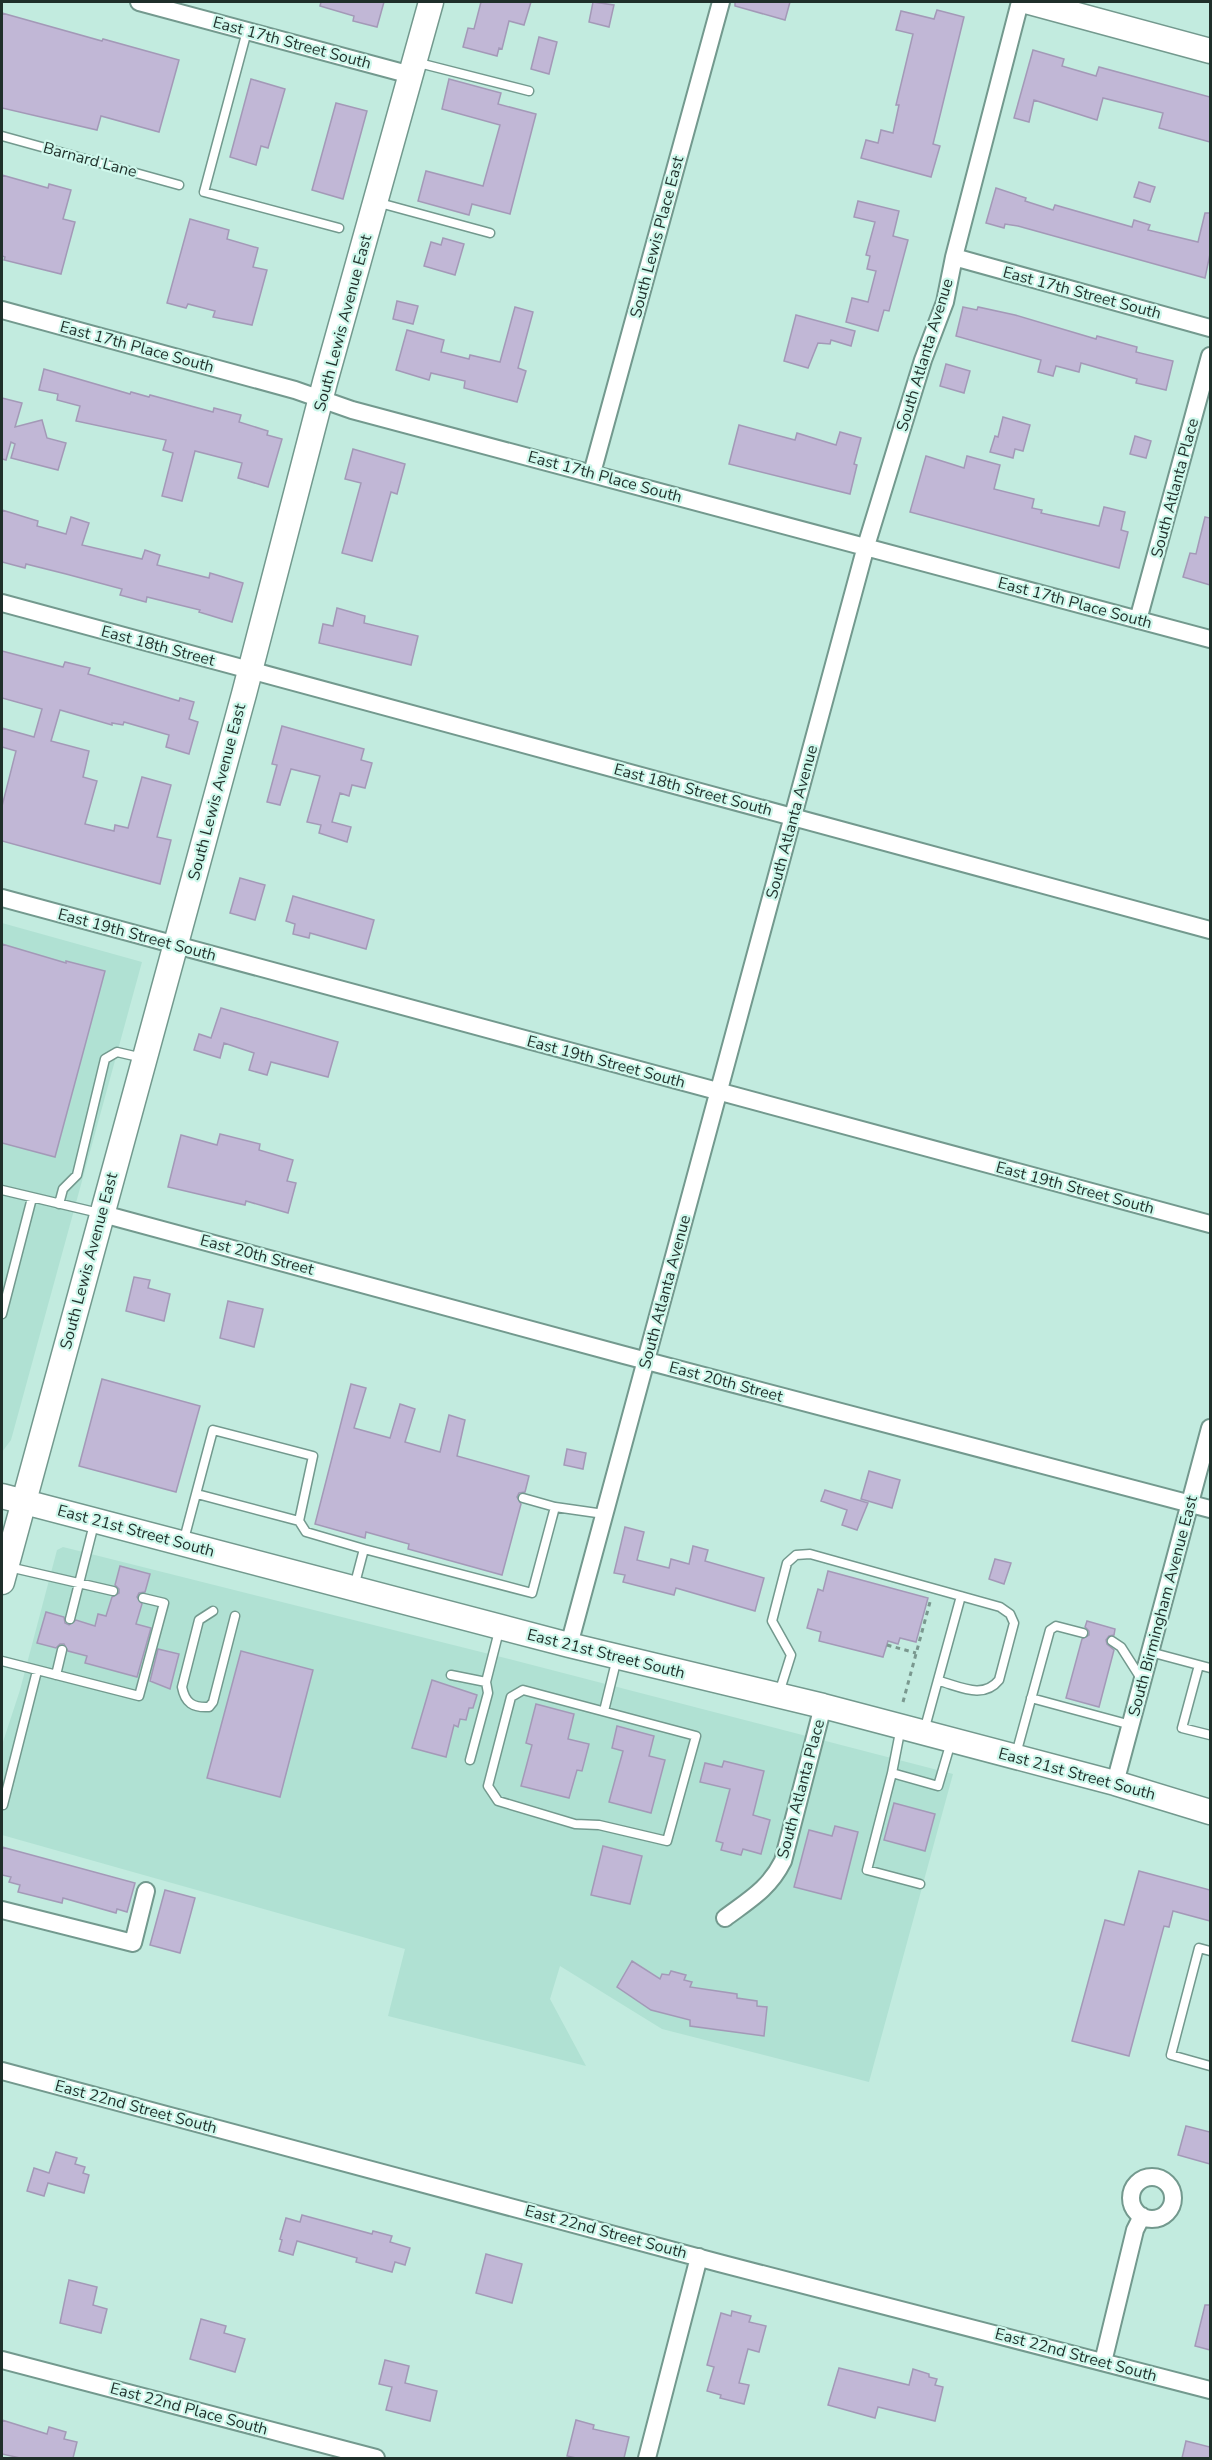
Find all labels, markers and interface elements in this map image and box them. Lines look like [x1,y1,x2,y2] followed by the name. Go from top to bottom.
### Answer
[210,11,374,75] street label: East 17th Street South
[41,137,139,183] street label: Barnard Lane
[625,153,689,320] street label: South Lewis Place East
[309,232,377,414] street label: South Lewis Avenue East
[1000,261,1164,325] street label: East 17th Street South
[891,276,959,434] street label: South Atlanta Avenue
[58,316,216,378] street label: East 17th Place South
[1146,416,1204,560] street label: South Atlanta Place
[526,446,684,508] street label: East 17th Place South
[996,572,1154,634] street label: East 17th Place South
[99,620,218,672] street label: East 18th Street
[183,701,251,883] street label: South Lewis Avenue East
[761,743,823,901] street label: South Atlanta Avenue
[611,758,775,822] street label: East 18th Street South
[55,903,219,967] street label: East 19th Street South
[524,1030,688,1094] street label: East 19th Street South
[993,1156,1157,1220] street label: East 19th Street South
[55,1170,123,1352] street label: South Lewis Avenue East
[634,1213,696,1371] street label: South Atlanta Avenue
[198,1229,317,1281] street label: East 20th Street
[667,1356,786,1408] street label: East 20th Street
[1123,1493,1203,1719] street label: South Birmingham Avenue East
[55,1499,217,1563] street label: East 21st Street South
[525,1624,687,1684] street label: East 21st Street South
[772,1717,830,1861] street label: South Atlanta Place
[996,1742,1158,1806] street label: East 21st Street South
[53,2075,219,2139] street label: East 22nd Street South
[523,2200,689,2264] street label: East 22nd Street South
[993,2323,1159,2387] street label: East 22nd Street South
[108,2377,270,2441] street label: East 22nd Place South

